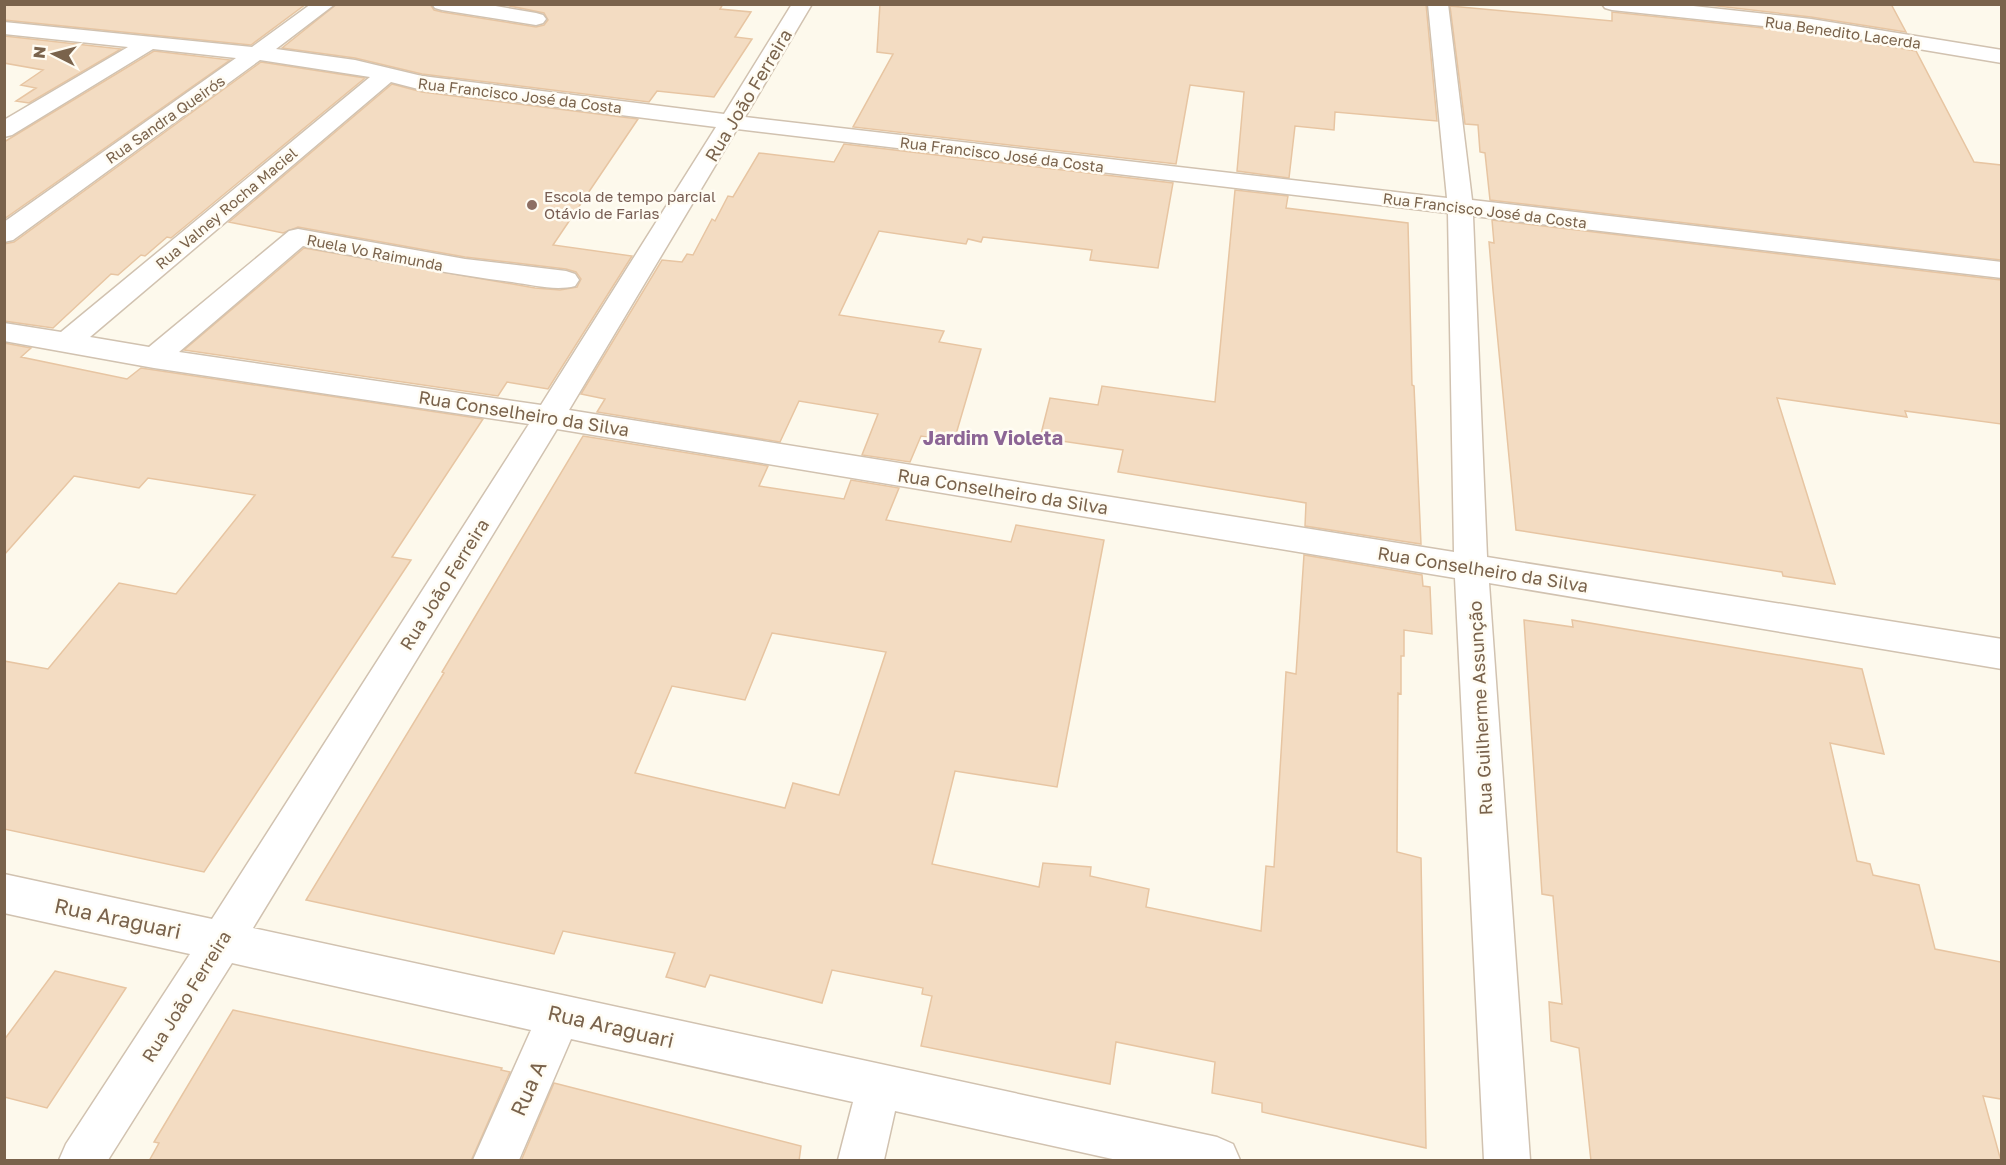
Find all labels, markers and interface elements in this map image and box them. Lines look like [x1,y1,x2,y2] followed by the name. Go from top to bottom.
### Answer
[1764,12,1922,52] street label: Rua Benedito Lacerda
[24,24,84,84] north arrow
[700,25,796,165] street label: Rua João Ferreira
[29,45,50,60] text: N
[102,71,228,167] street label: Rua Sandra Queirós
[417,74,623,116] street label: Rua Francisco José da Costa
[899,133,1105,175] street label: Rua Francisco José da Costa
[152,143,301,272] street label: Rua Valney Rocha Maciel
[544,187,716,222] place label: Escola de tempo parcial Otávio de Farias
[1382,189,1588,231] street label: Rua Francisco José da Costa
[525,198,539,212] marker: Escola de tempo parcial Otávio de Farias
[305,230,445,274] street label: Ruela Vo Raimunda
[417,385,631,441] street label: Rua Conselheiro da Silva
[923,425,1063,449] district label: Jardim Violeta
[896,463,1110,519] street label: Rua Conselheiro da Silva
[395,514,493,654] street label: Rua João Ferreira
[1376,541,1590,597] street label: Rua Conselheiro da Silva
[1463,600,1497,816] street label: Rua Guilherme Assunção
[52,892,184,944] street label: Rua Araguari
[137,926,235,1066] street label: Rua João Ferreira
[545,999,677,1053] street label: Rua Araguari
[504,1056,552,1120] street label: Rua A

